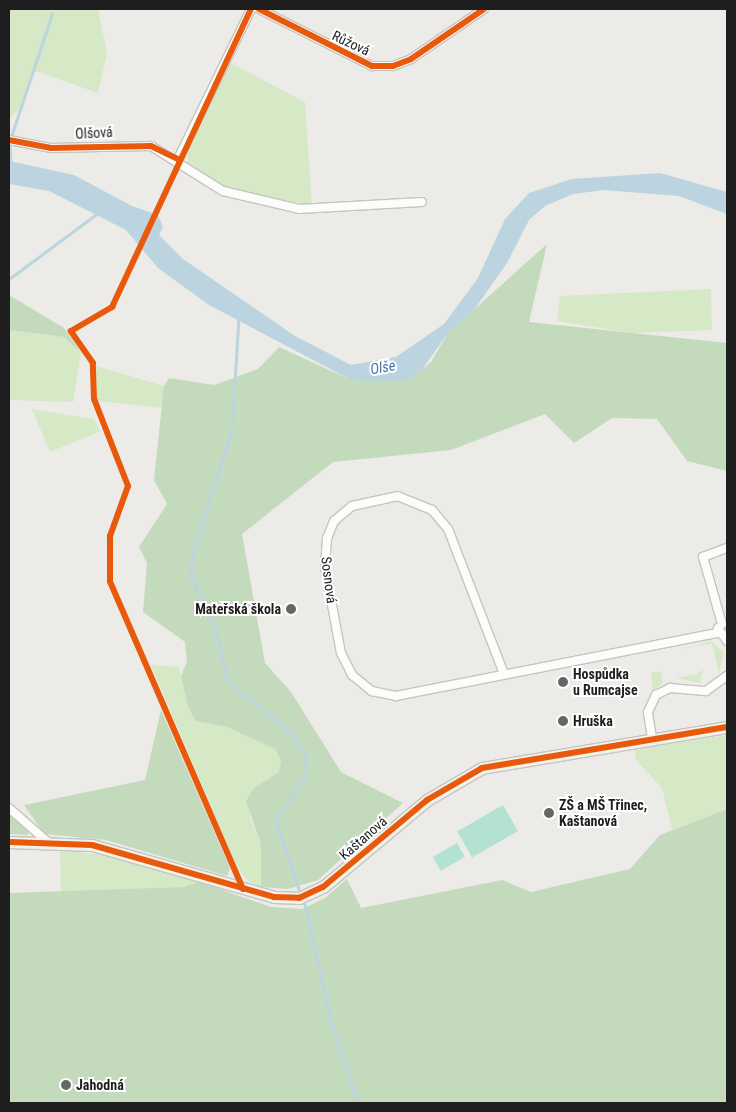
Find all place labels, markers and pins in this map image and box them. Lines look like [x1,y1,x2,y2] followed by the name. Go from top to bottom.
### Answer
[195,601,281,617] place label: Mateřská škola
[285,603,297,615] marker: Mateřská škola
[573,666,638,699] place label: Hospůdka u Rumcajse
[557,676,569,688] marker: Hospůdka u Rumcajse
[573,713,613,729] place label: Hruška
[557,715,569,727] marker: Hruška
[559,797,648,830] place label: ZŠ a MŠ Třinec, Kaštanová
[543,807,555,819] marker: ZŠ a MŠ Třinec, Kaštanová
[76,1077,124,1093] place label: Jahodná
[60,1079,72,1091] marker: Jahodná

